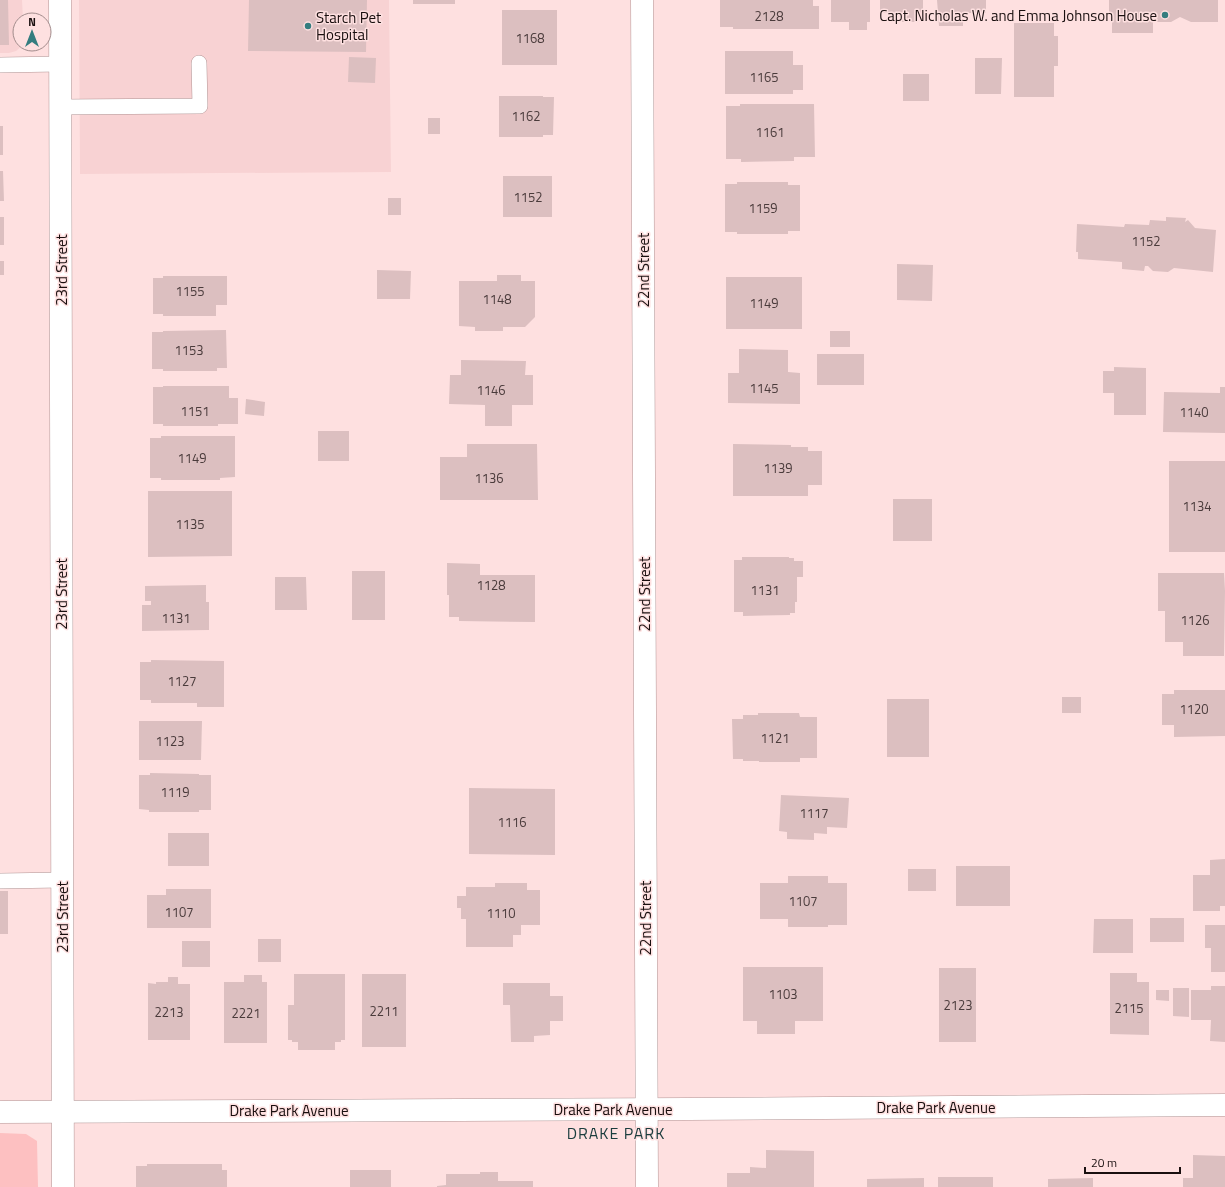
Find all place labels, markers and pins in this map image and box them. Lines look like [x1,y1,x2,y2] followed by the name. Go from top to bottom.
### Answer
[879,4,1157,27] place label: Capt. Nicholas W. and Emma Johnson House
[316,6,382,46] place label: Starch Pet Hospital
[1160,10,1170,20] marker: Capt. Nicholas W. and Emma Johnson House
[303,21,313,31] marker: Starch Pet Hospital

